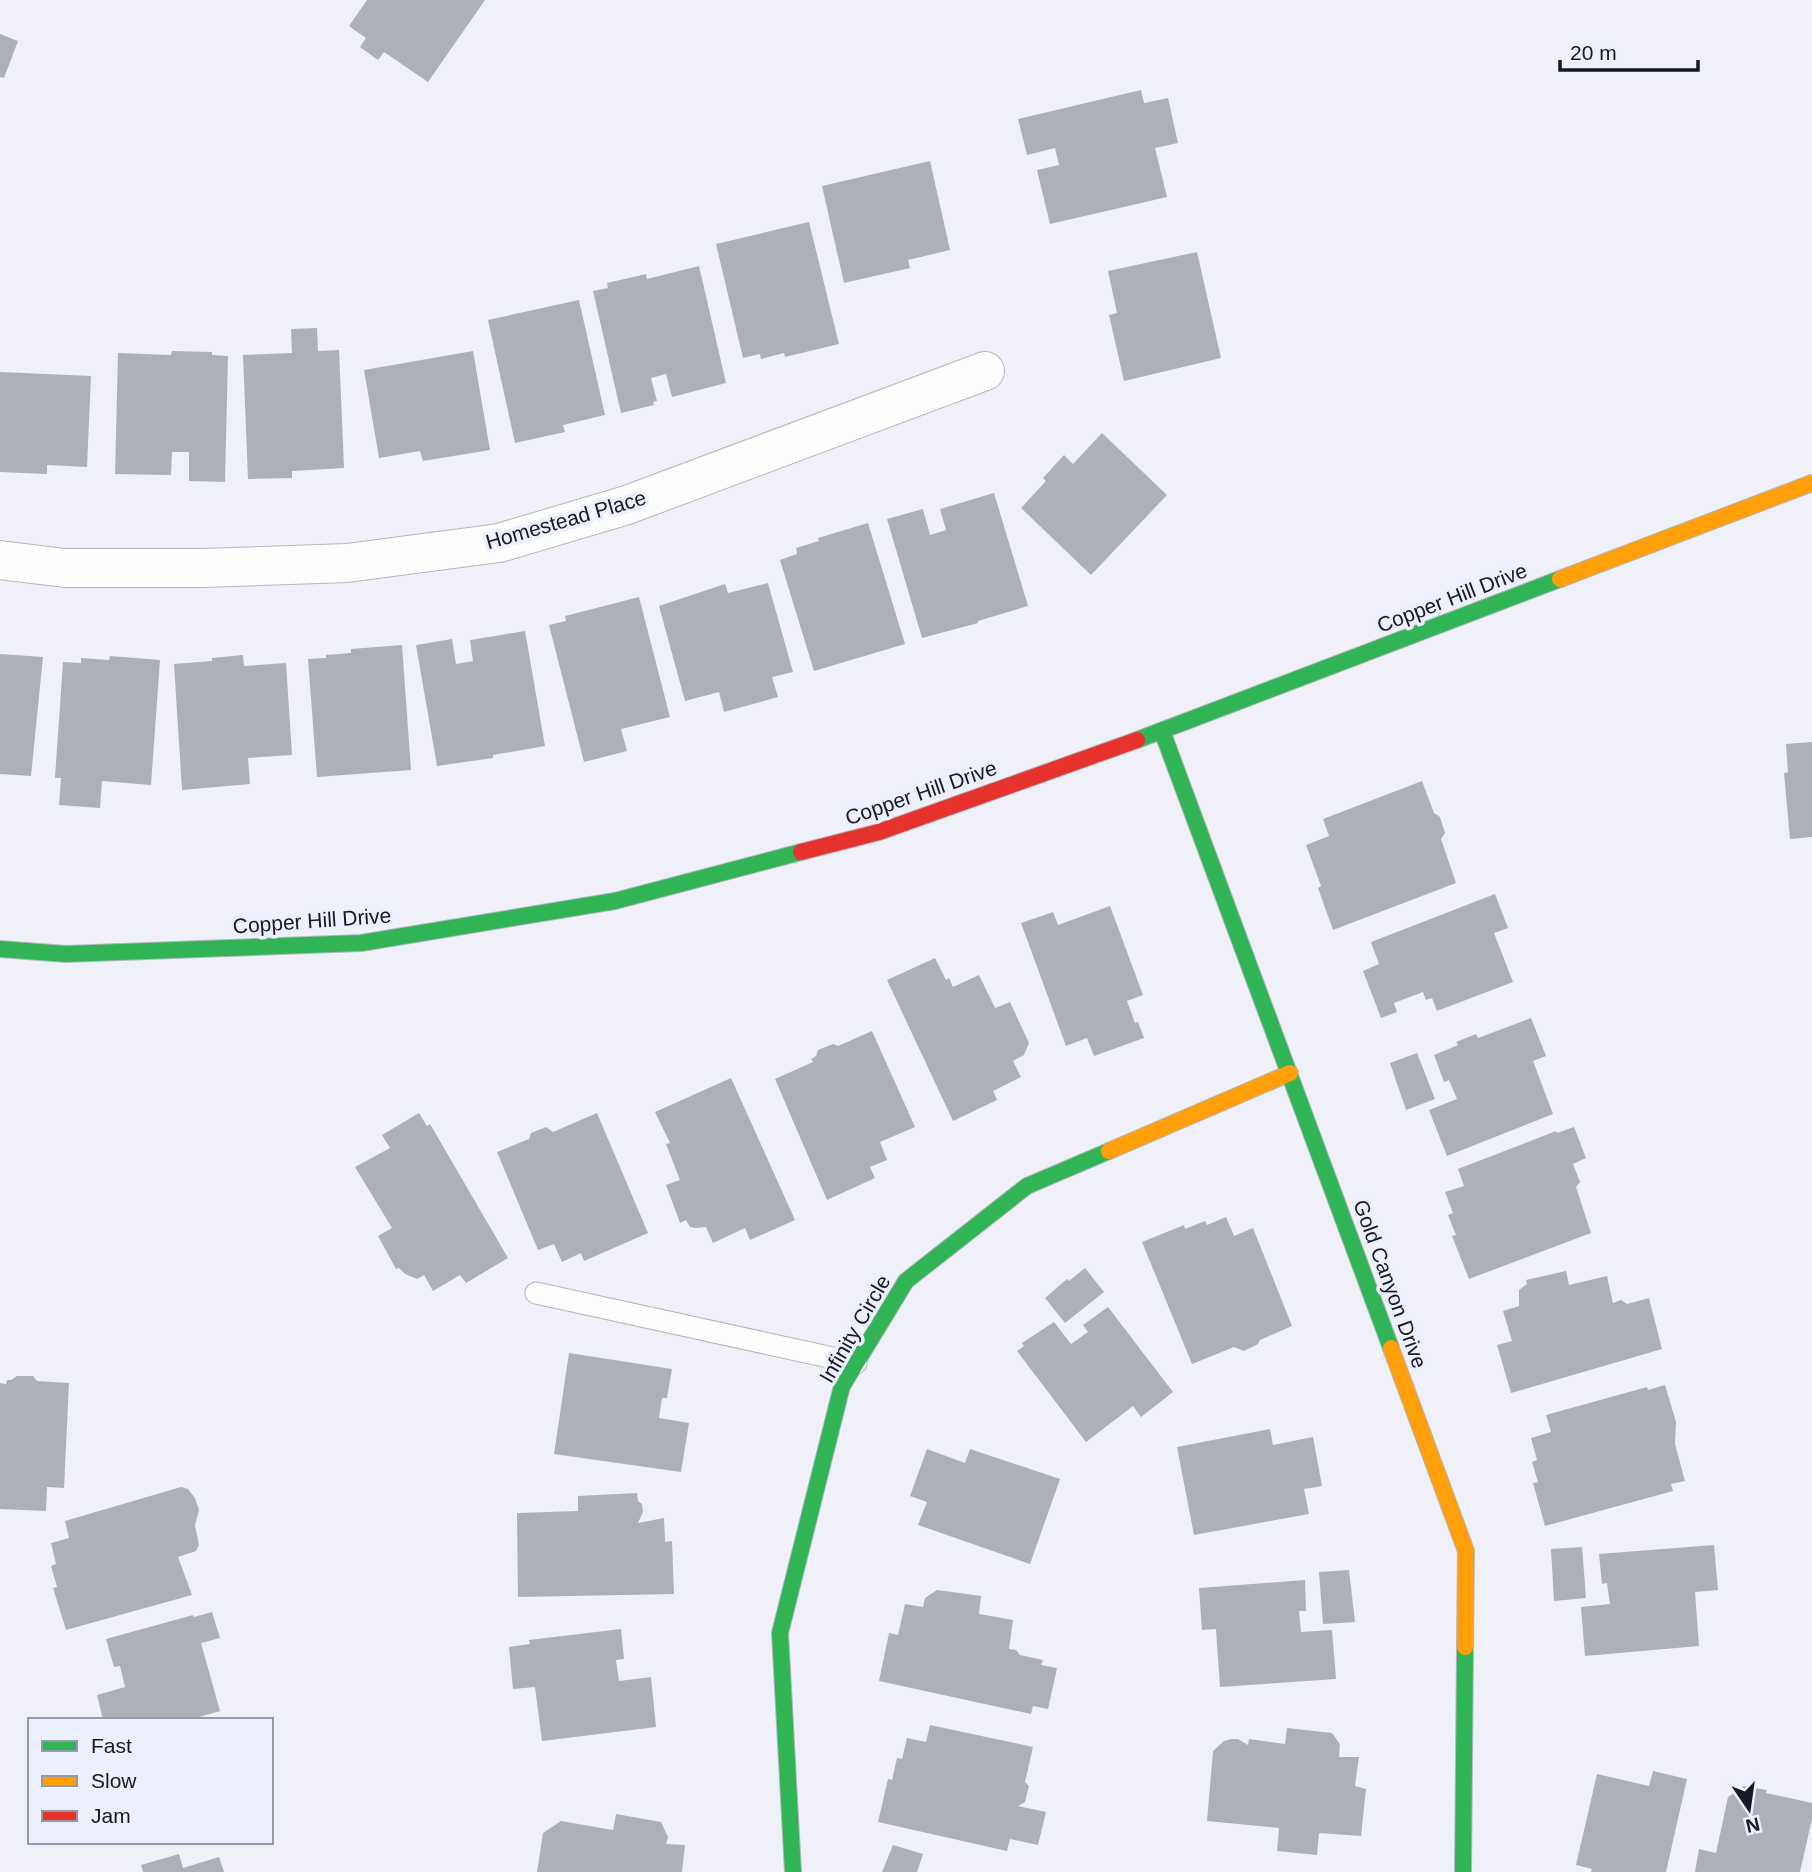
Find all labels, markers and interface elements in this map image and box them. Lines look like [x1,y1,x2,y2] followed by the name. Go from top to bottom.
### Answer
[1560,28,1698,72] scale bar
[1570,41,1617,64] text: 20 m
[483,486,649,553] street label: Homestead Place
[1374,558,1530,637] street label: Copper Hill Drive
[842,756,1000,829] street label: Copper Hill Drive
[232,903,392,938] street label: Copper Hill Drive
[1349,1197,1432,1371] street label: Gold Canyon Drive
[815,1271,895,1387] street label: Infinity Circle
[28,1718,273,1844] legend
[91,1734,132,1757] text: Fast
[91,1769,137,1792] text: Slow
[1714,1774,1784,1844] north arrow
[91,1804,131,1827] text: Jam
[1744,1813,1762,1837] text: N

